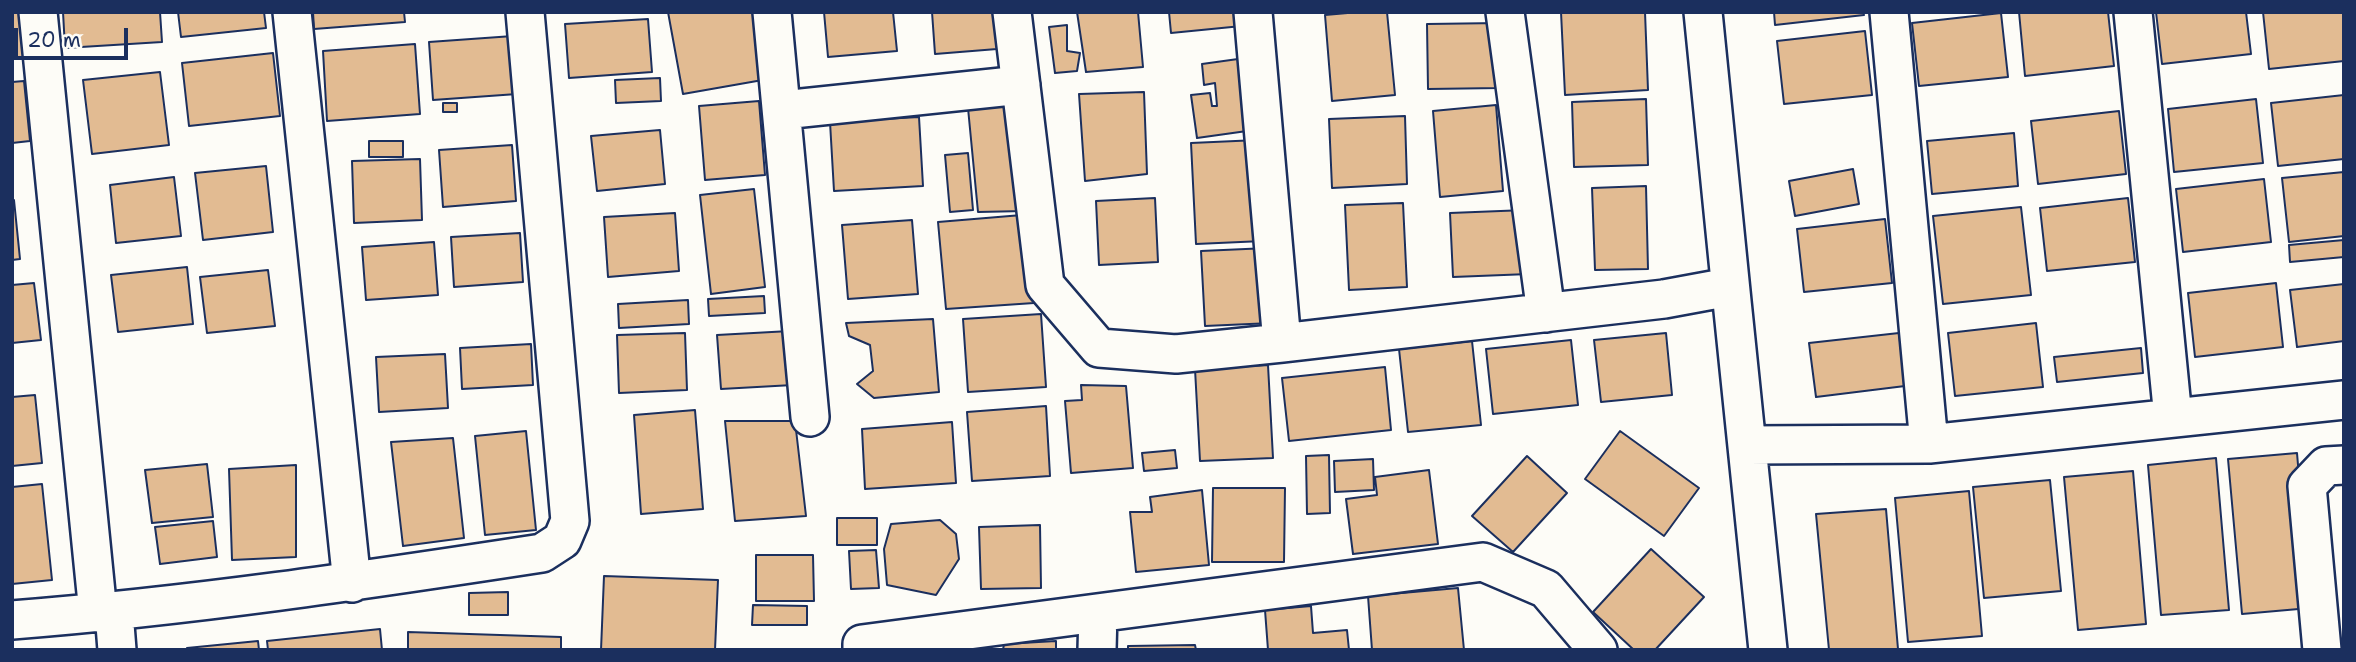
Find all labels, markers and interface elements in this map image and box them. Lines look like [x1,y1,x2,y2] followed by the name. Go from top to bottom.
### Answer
[18,14,131,58] scale bar
[27,26,81,54] text: 20 m

